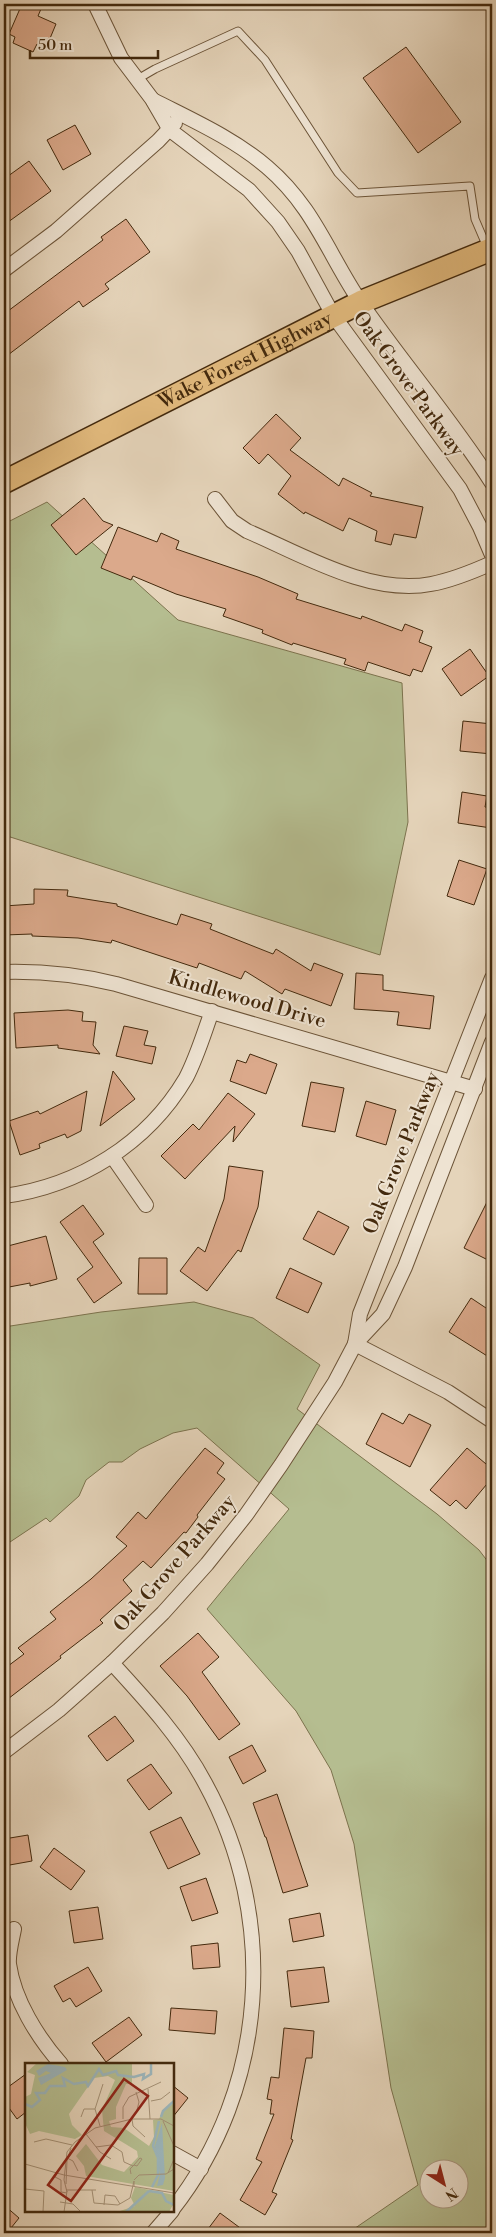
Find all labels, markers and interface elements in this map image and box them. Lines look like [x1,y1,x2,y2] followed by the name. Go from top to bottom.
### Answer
[30,28,158,60] scale bar
[38,36,72,55] text: 50 m
[153,306,337,415] street label: Wake Forest Highway
[347,307,469,462] street label: Oak Grove Parkway
[165,966,329,1034] street label: Kindlewood Drive
[358,1068,446,1238] street label: Oak Grove Parkway
[109,1490,241,1638] street label: Oak Grove Parkway
[25,2063,174,2212] inset map
[418,2160,468,2210] north arrow
[441,2183,461,2204] text: N

